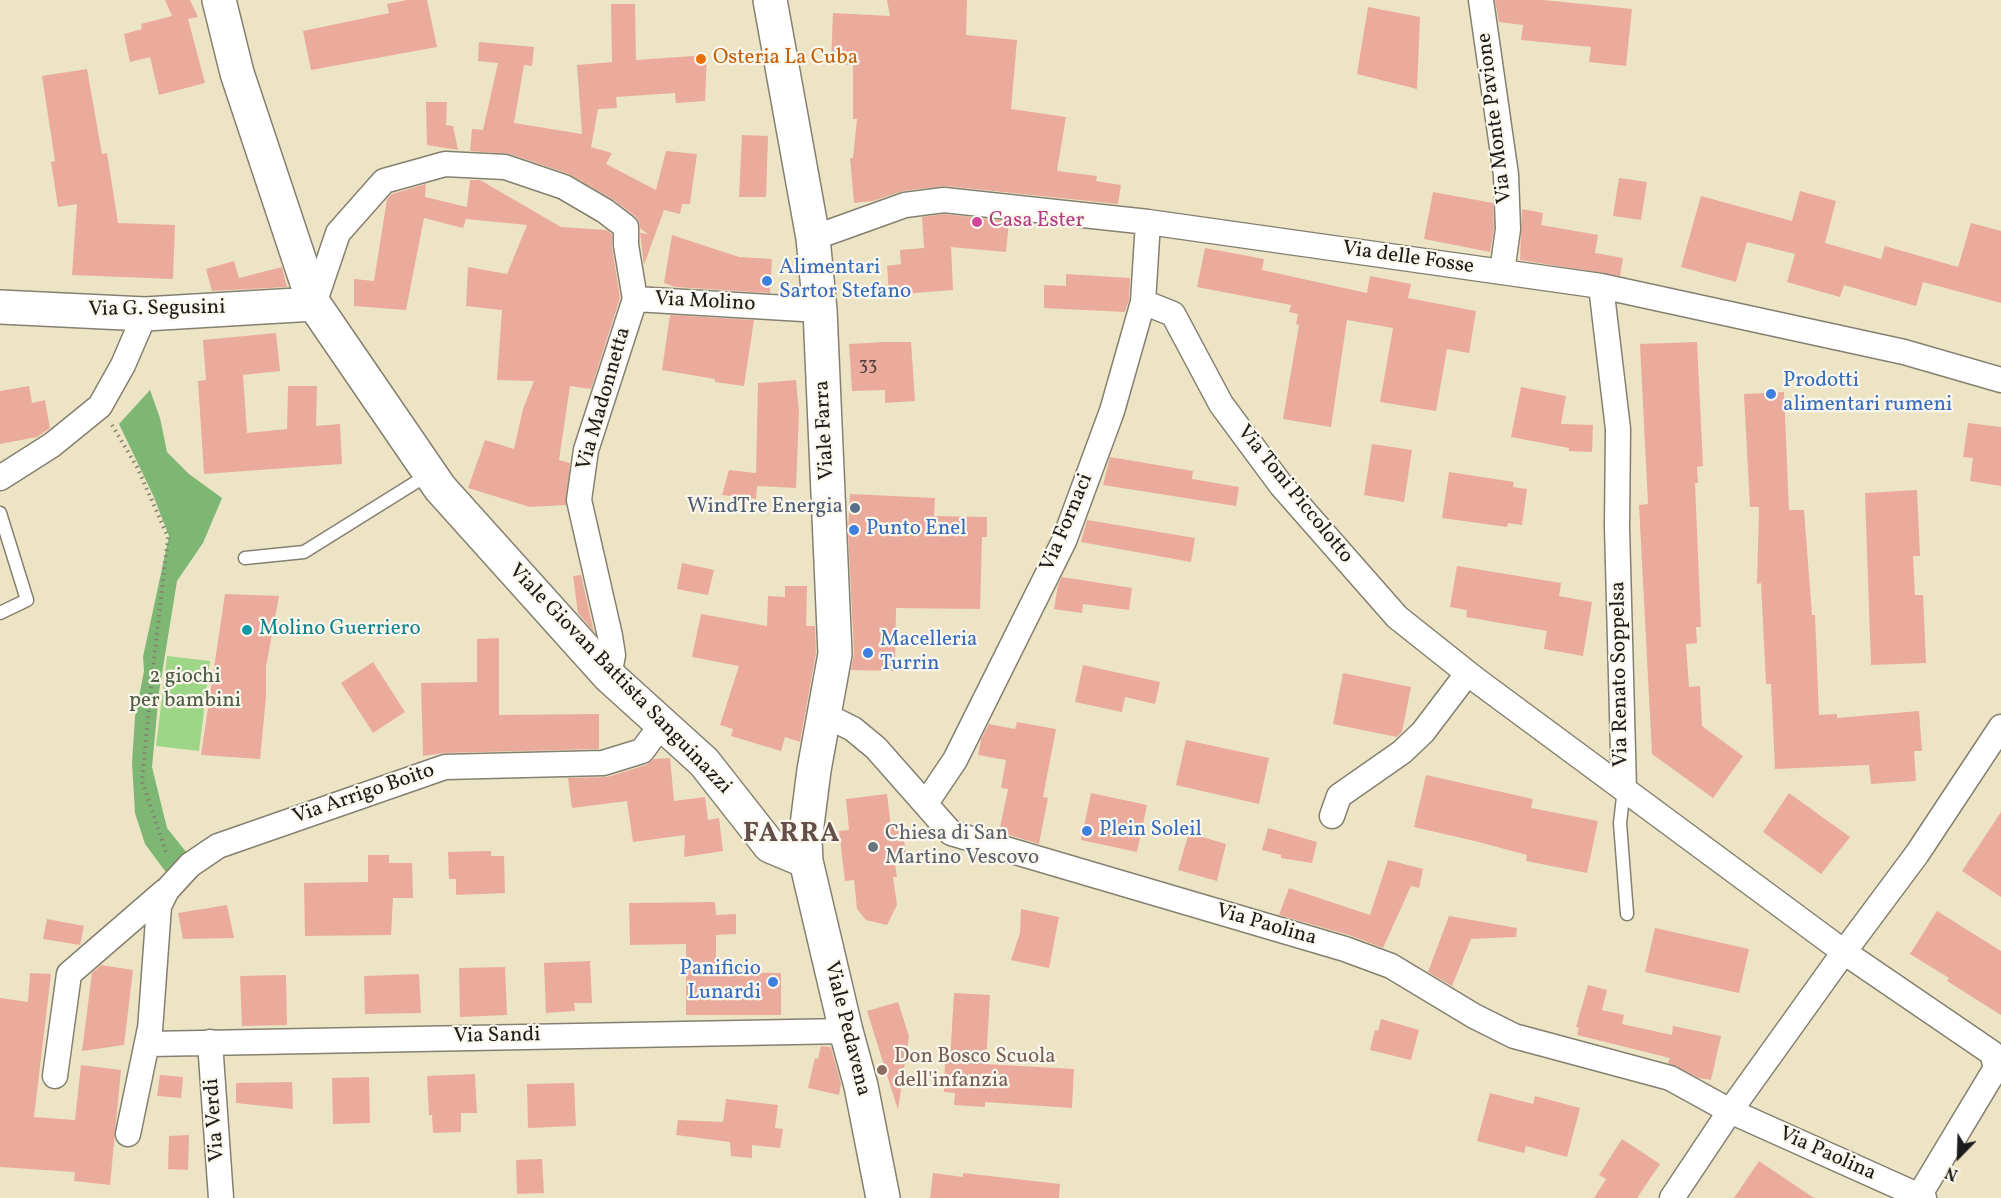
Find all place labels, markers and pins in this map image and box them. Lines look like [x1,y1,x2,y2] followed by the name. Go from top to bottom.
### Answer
[713,46,858,72] place label: Osteria La Cuba
[694,52,708,66] marker: Osteria La Cuba
[989,209,1084,235] place label: Casa Ester
[970,215,984,229] marker: Casa Ester
[779,256,911,306] place label: Alimentari Sartor Stefano
[760,274,774,288] marker: Alimentari Sartor Stefano
[1783,369,1952,419] place label: Prodotti alimentari rumeni
[1764,387,1778,401] marker: Prodotti alimentari rumeni
[687,495,843,521] place label: WindTre Energia
[848,501,862,515] marker: WindTre Energia
[866,517,967,543] place label: Punto Enel
[847,523,861,537] marker: Punto Enel
[259,617,421,643] place label: Molino Guerriero
[240,623,254,637] marker: Molino Guerriero
[880,628,977,678] place label: Macelleria Turrin
[861,646,875,660] marker: Macelleria Turrin
[1099,818,1202,844] place label: Plein Soleil
[885,822,1039,872] place label: Chiesa di San Martino Vescovo
[1080,824,1094,838] marker: Plein Soleil
[866,840,880,854] marker: Chiesa di San Martino Vescovo
[679,957,761,1007] place label: Panificio Lunardi
[766,975,780,989] marker: Panificio Lunardi
[894,1045,1056,1095] place label: Don Bosco Scuola dell'infanzia
[875,1063,889,1077] marker: Don Bosco Scuola dell'infanzia

